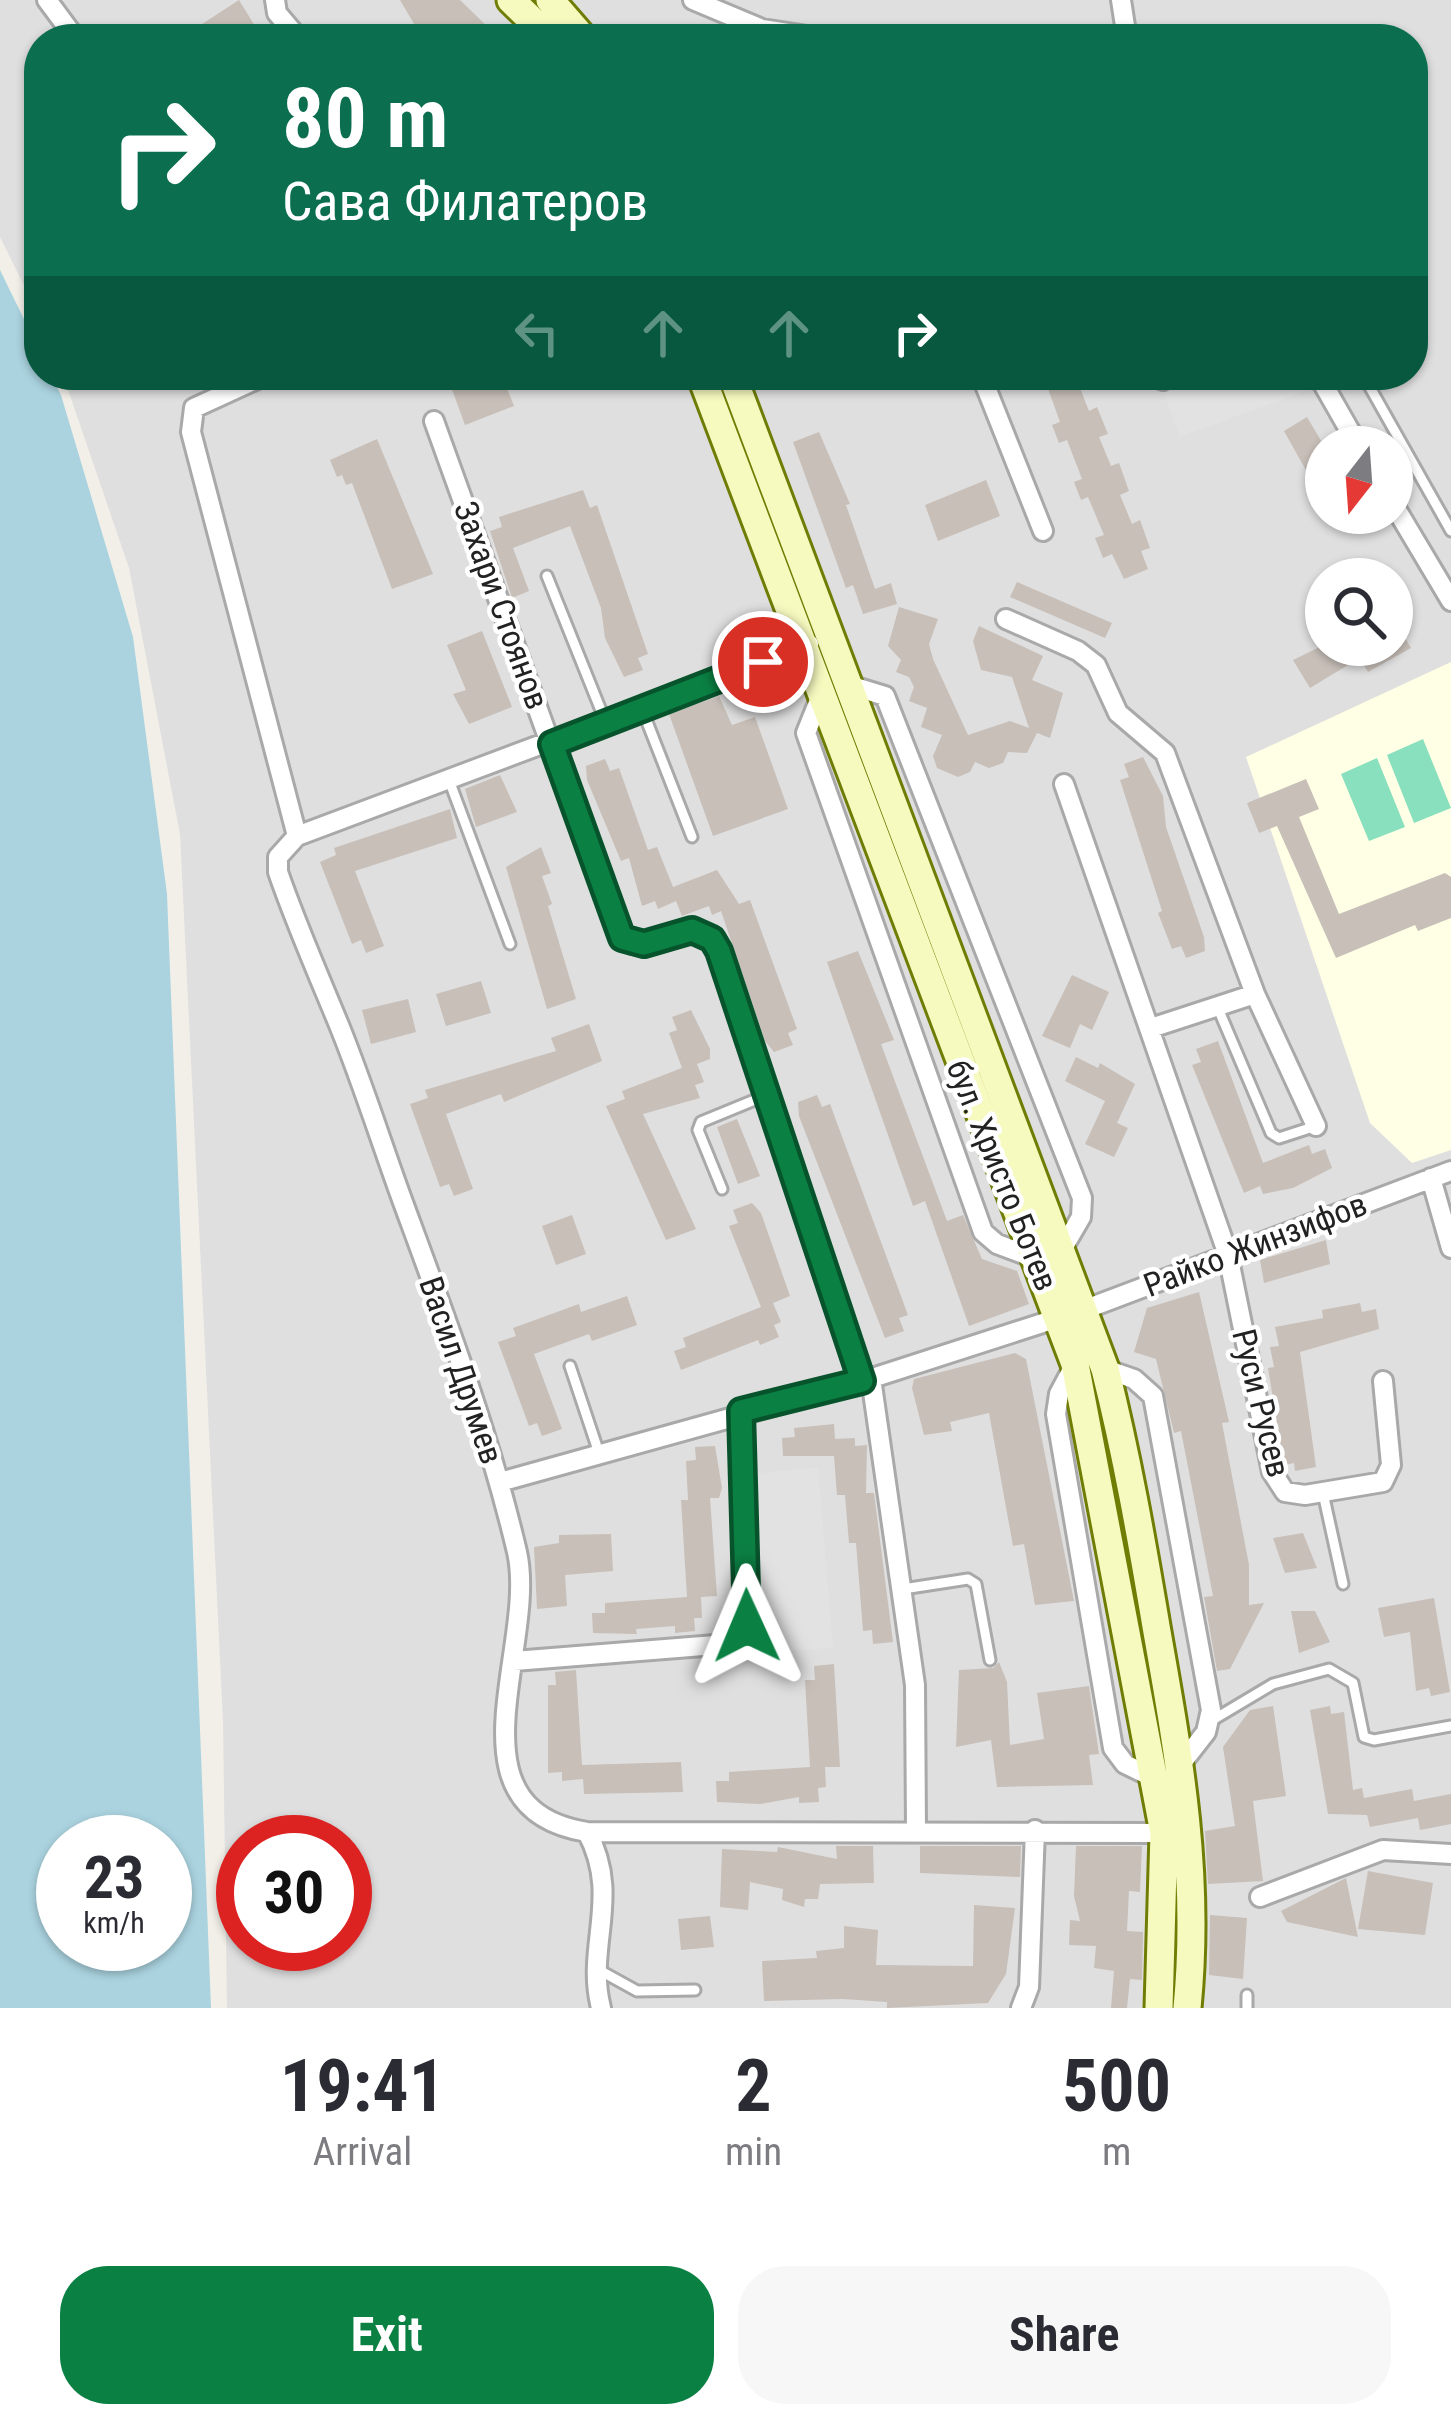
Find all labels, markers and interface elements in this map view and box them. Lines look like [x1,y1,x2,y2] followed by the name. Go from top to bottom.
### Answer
[282,69,449,168] text: 80 m
[84,72,240,228] icon: right
[282,170,648,233] text: Сава Филатеров
[504,300,570,366] icon: left
[630,300,696,366] icon: ahead
[756,300,822,366] icon: ahead
[882,300,948,366] icon: right
[1305,426,1413,534] north arrow
[1305,426,1413,666] map controls
[446,496,557,714] street label: Захари Стоянов
[1305,558,1413,666] button: search
[712,611,814,713] pin
[730,629,796,695] icon: arrive
[938,1054,1067,1296] street label: бул. Христо Ботев
[1138,1184,1372,1305] street label: Райко Жинзифов
[411,1271,512,1469] street label: Васил Друмев
[1224,1325,1299,1481] street label: Руси Русев
[684,1563,810,1689] position arrow
[216,1815,372,1971] speed limit sign: 30
[84,1842,144,1913] text: 23
[83,1905,145,1940] text: km/h
[280,2044,445,2129] text: 19:41
[735,2044,772,2129] text: 2
[1062,2044,1171,2129] text: 500
[313,2129,412,2175] text: Arrival
[725,2129,782,2175] text: min
[1102,2129,1131,2175] text: m
[60,2266,714,2404] button: Exit
[738,2266,1391,2404] button: Share

